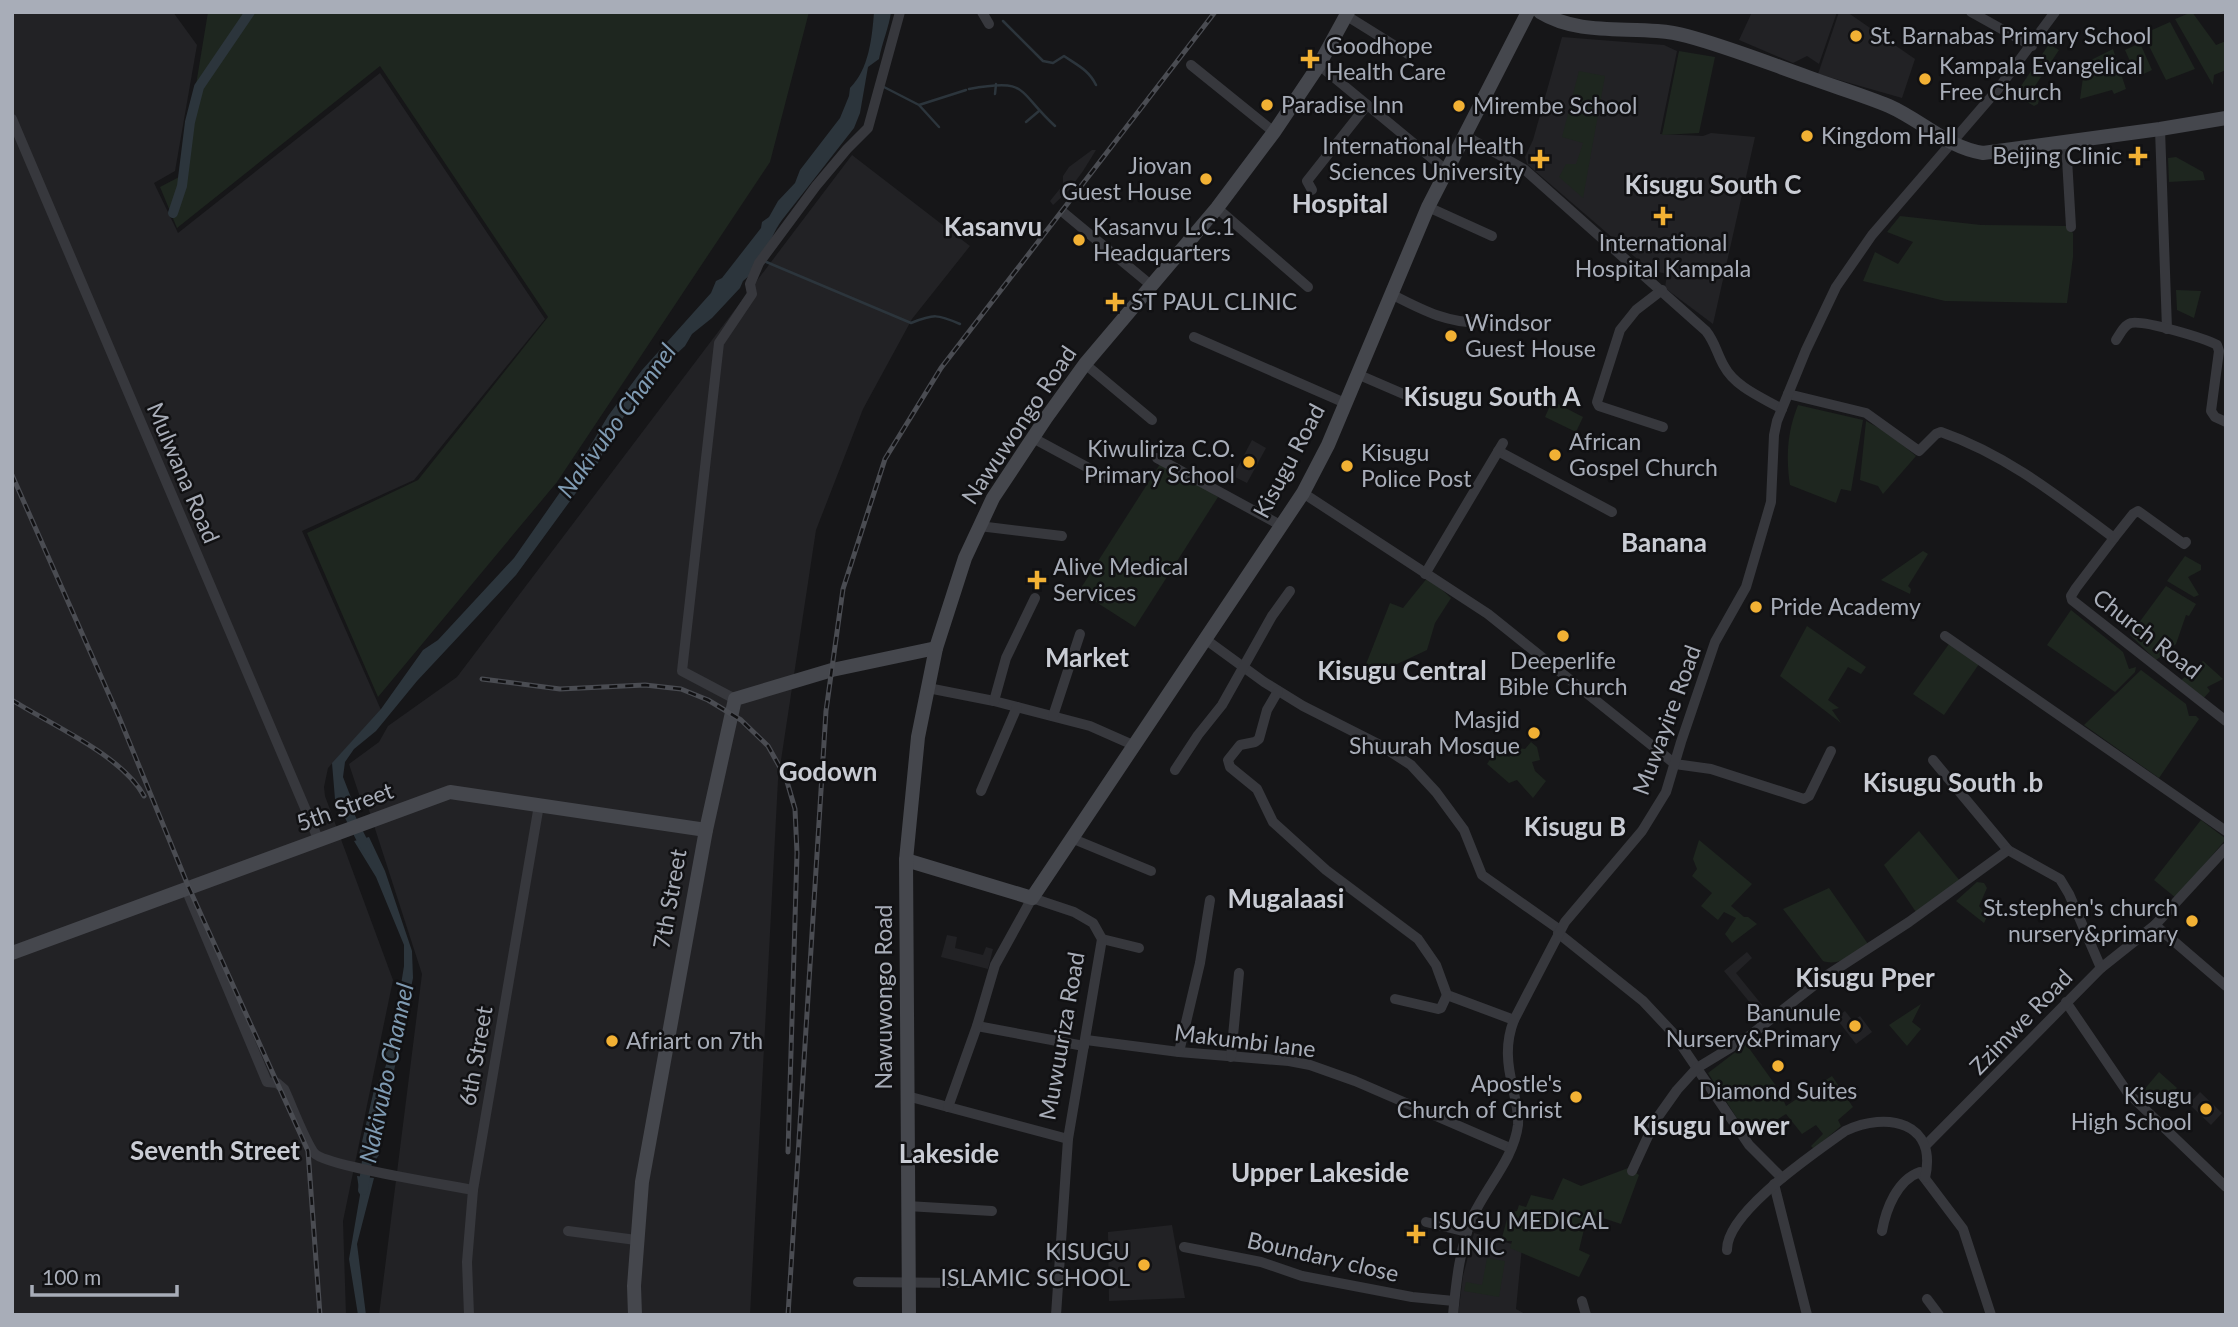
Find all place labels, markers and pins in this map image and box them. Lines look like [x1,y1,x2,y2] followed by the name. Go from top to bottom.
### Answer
[1870,21,2152,49] place label: St. Barnabas Primary School
[1848,28,1864,44] marker: St. Barnabas Primary School
[1326,31,1446,85] place label: Goodhope Health Care
[1300,49,1320,69] marker: Goodhope Health Care
[1939,51,2143,105] place label: Kampala Evangelical Free Church
[1917,71,1933,87] marker: Kampala Evangelical Free Church
[1281,90,1404,118] place label: Paradise Inn
[1473,91,1637,119] place label: Mirembe School
[1259,97,1275,113] marker: Paradise Inn
[1451,98,1467,114] marker: Mirembe School
[1821,121,1957,149] place label: Kingdom Hall
[1799,128,1815,144] marker: Kingdom Hall
[1322,131,1524,185] place label: International Health Sciences University
[1992,141,2122,169] place label: Beijing Clinic
[2128,146,2148,166] marker: Beijing Clinic
[1530,149,1550,169] marker: International Health Sciences University
[1061,151,1192,205] place label: Jiovan Guest House
[1198,171,1214,187] marker: Jiovan Guest House
[1653,206,1673,226] marker: International Hospital Kampala
[1093,212,1235,266] place label: Kasanvu L.C.1 Headquarters
[1575,228,1751,282] place label: International Hospital Kampala
[1071,232,1087,248] marker: Kasanvu L.C.1 Headquarters
[1131,287,1297,315] place label: ST PAUL CLINIC
[1105,292,1125,312] marker: ST PAUL CLINIC
[1465,308,1596,362] place label: Windsor Guest House
[1443,328,1459,344] marker: Windsor Guest House
[1569,427,1718,481] place label: African Gospel Church
[1084,434,1235,488] place label: Kiwuliriza C.O. Primary School
[1361,438,1472,492] place label: Kisugu Police Post
[1547,447,1563,463] marker: African Gospel Church
[1241,454,1257,470] marker: Kiwuliriza C.O. Primary School
[1339,458,1355,474] marker: Kisugu Police Post
[1053,552,1188,606] place label: Alive Medical Services
[1027,570,1047,590] marker: Alive Medical Services
[1770,592,1921,620] place label: Pride Academy
[1748,599,1764,615] marker: Pride Academy
[1555,628,1571,644] marker: Deeperlife Bible Church
[1498,646,1628,700] place label: Deeperlife Bible Church
[1349,705,1520,759] place label: Masjid Shuurah Mosque
[1526,725,1542,741] marker: Masjid Shuurah Mosque
[1983,893,2178,947] place label: St.stephen's church nursery&primary
[2184,913,2200,929] marker: St.stephen's church nursery&primary
[1666,998,1841,1052] place label: Banunule Nursery&Primary
[1847,1018,1863,1034] marker: Banunule Nursery&Primary
[626,1026,763,1054] place label: Afriart on 7th
[604,1033,620,1049] marker: Afriart on 7th
[1770,1058,1786,1074] marker: Diamond Suites
[1397,1069,1563,1123] place label: Apostle's Church of Christ
[1699,1076,1857,1104] place label: Diamond Suites
[2071,1081,2192,1135] place label: Kisugu High School
[1568,1089,1584,1105] marker: Apostle's Church of Christ
[2198,1101,2214,1117] marker: Kisugu High School
[1432,1206,1609,1260] place label: ISUGU MEDICAL CLINIC
[1406,1224,1426,1244] marker: ISUGU MEDICAL CLINIC
[941,1237,1130,1291] place label: KISUGU ISLAMIC SCHOOL
[1136,1257,1152,1273] marker: KISUGU ISLAMIC SCHOOL

